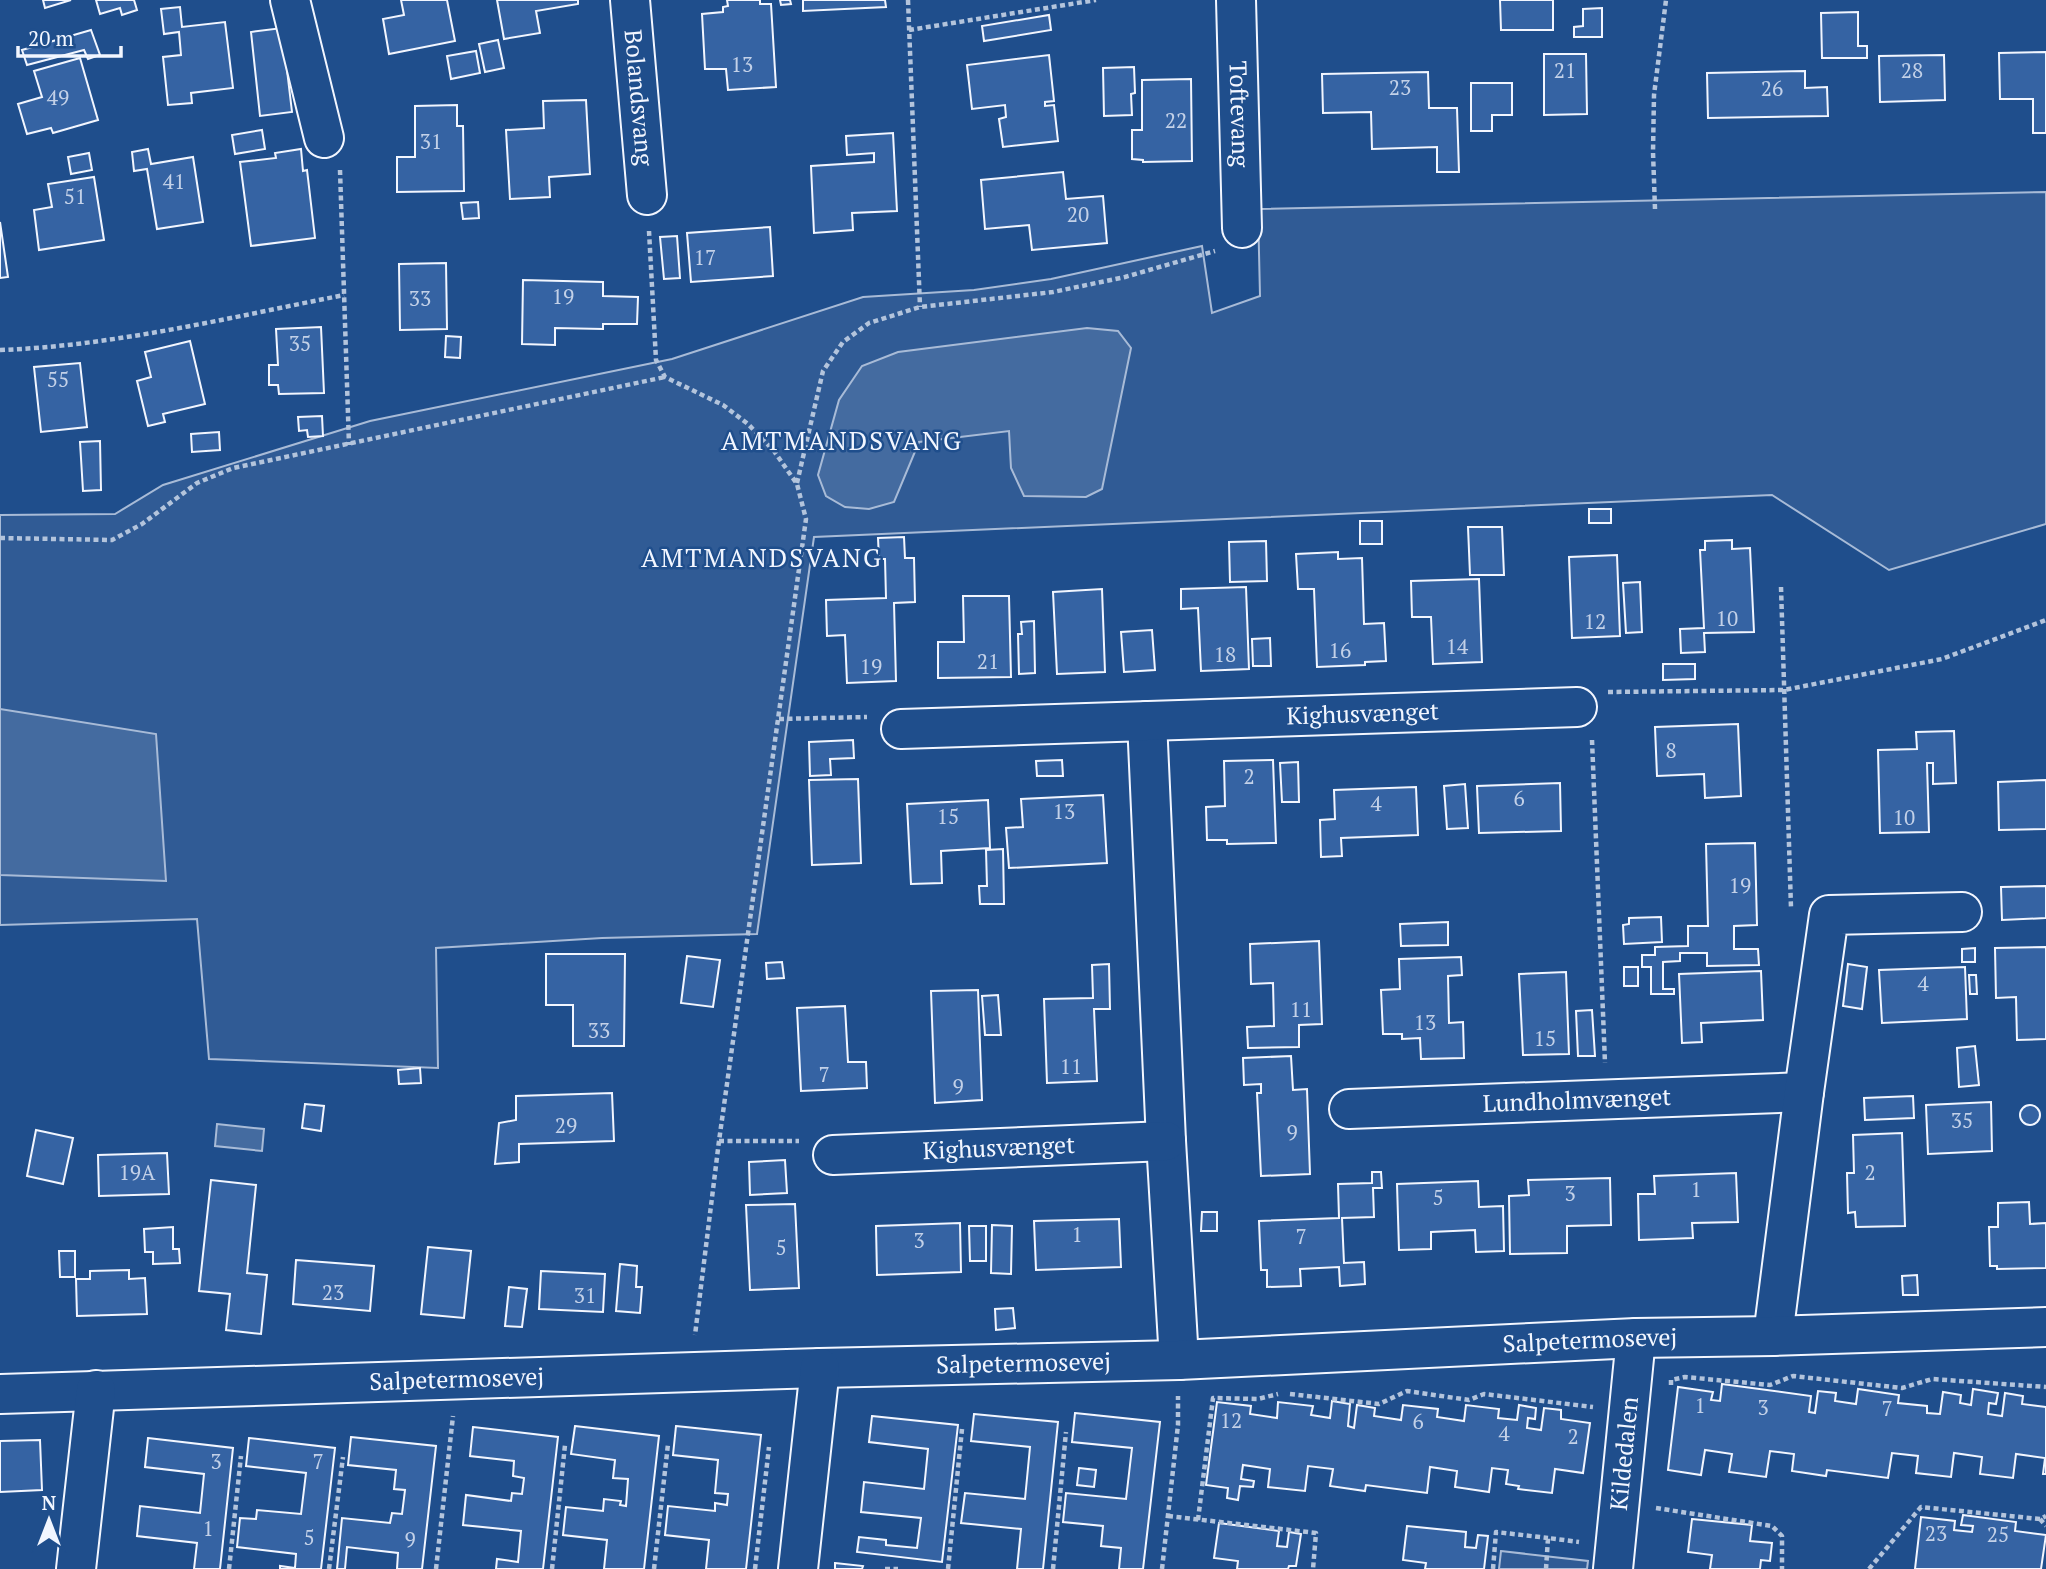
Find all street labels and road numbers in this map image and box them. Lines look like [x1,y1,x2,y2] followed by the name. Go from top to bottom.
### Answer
[618,28,661,167] street label: Bolandsvang
[1223,60,1257,168] street label: Toftevang
[1286,694,1439,731] street label: Kighusvænget
[1482,1080,1672,1119] street label: Lundholmvænget
[922,1128,1076,1166] street label: Kighusvænget
[1502,1320,1678,1359] street label: Salpetermosevej
[936,1345,1111,1380] street label: Salpetermosevej
[369,1360,545,1397] street label: Salpetermosevej
[1602,1395,1645,1512] street label: Kildedalen

